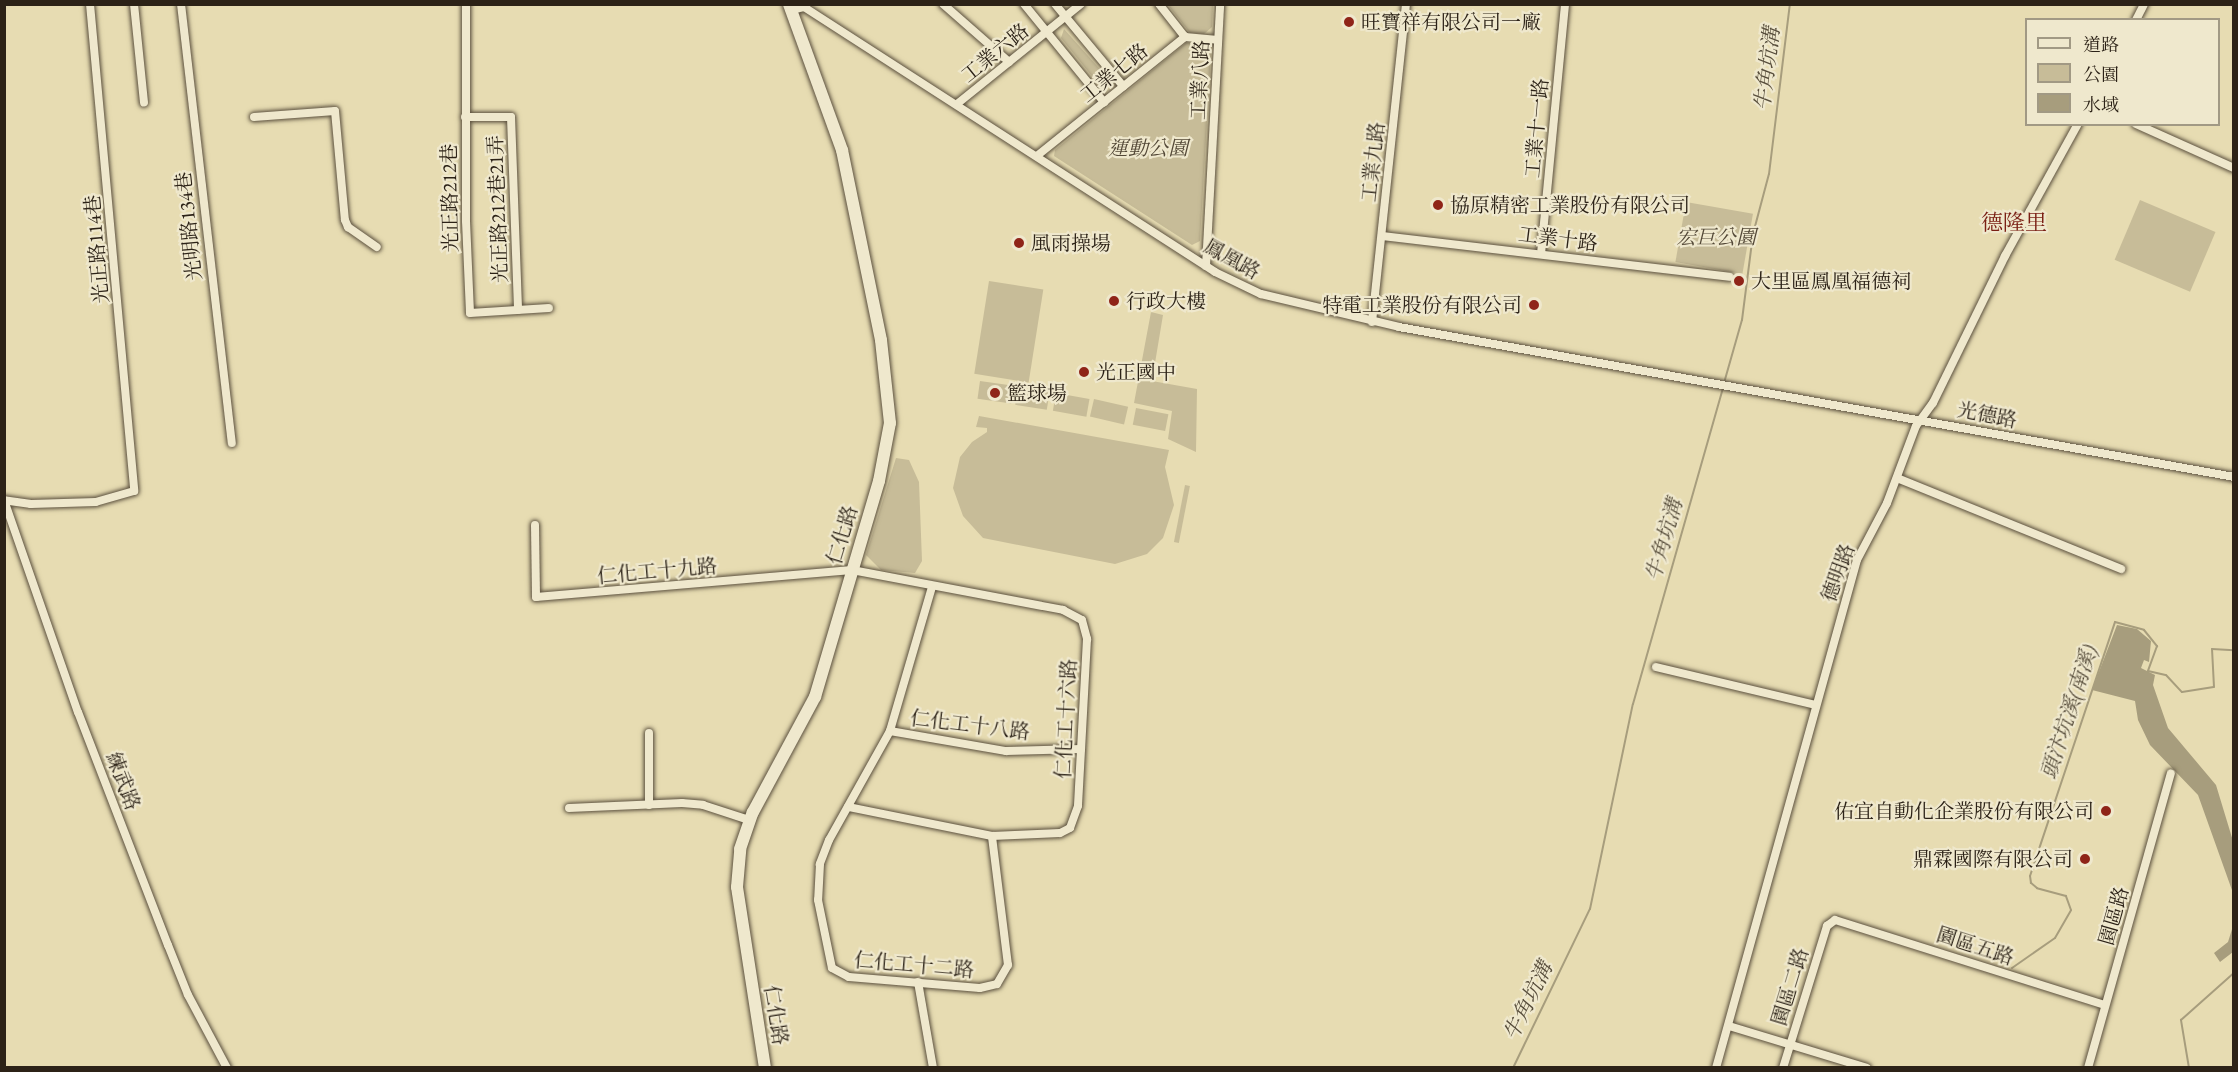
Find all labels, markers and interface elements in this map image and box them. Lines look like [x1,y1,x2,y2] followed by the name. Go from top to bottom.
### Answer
[1361,10,1541,34] place label: 旺寶祥有限公司一廠
[1342,15,1356,29] marker: 旺寶祥有限公司一廠
[2025,18,2220,126] legend
[956,19,1034,87] street label: 工業六路
[1749,26,1785,112] water label: 牛角坑溝
[2083,33,2119,56] text: 道路
[1075,39,1153,107] street label: 工業七路
[1186,39,1214,121] street label: 工業八路
[2083,63,2119,86] text: 公園
[1521,77,1553,179] street label: 工業十一路
[2083,93,2119,116] text: 水域
[1357,121,1389,203] street label: 工業九路
[483,135,513,283] street label: 光正路212巷21弄
[1108,136,1188,160] park label: 運動公園
[437,143,463,253] street label: 光正路212巷
[171,171,207,281] street label: 光明路134巷
[1450,193,1690,217] place label: 協原精密工業股份有限公司
[80,194,114,304] street label: 光正路114巷
[1431,198,1445,212] marker: 協原精密工業股份有限公司
[1981,210,2047,236] district label: 德隆里
[1517,222,1599,256] street label: 工業十路
[1676,225,1756,249] park label: 宏巨公園
[1031,231,1111,255] place label: 風雨操場
[1200,234,1264,284] street label: 鳳凰路
[1012,236,1026,250] marker: 風雨操場
[1751,269,1911,293] place label: 大里區鳳凰福德祠
[1732,274,1746,288] marker: 大里區鳳凰福德祠
[1126,289,1206,313] place label: 行政大樓
[1322,293,1522,317] place label: 特電工業股份有限公司
[1107,294,1121,308] marker: 行政大樓
[1527,298,1541,312] marker: 特電工業股份有限公司
[1096,360,1176,384] place label: 光正國中
[1077,365,1091,379] marker: 光正國中
[1007,381,1067,405] place label: 籃球場
[988,386,1002,400] marker: 籃球場
[1955,397,2019,433] street label: 光德路
[1640,496,1688,584] water label: 牛角坑溝
[822,503,862,567] street label: 仁化路
[1816,541,1860,605] street label: 德明路
[596,554,718,588] street label: 仁化工十九路
[2036,642,2102,782] water label: 頭汴坑溪(南溪)
[1051,658,1081,780] street label: 仁化工十六路
[909,706,1031,744] street label: 仁化工十八路
[101,749,145,813] street label: 練武路
[1834,799,2094,823] place label: 佑宜自動化企業股份有限公司
[2099,804,2113,818] marker: 佑宜自動化企業股份有限公司
[1913,847,2073,871] place label: 鼎霖國際有限公司
[2078,852,2092,866] marker: 鼎霖國際有限公司
[2094,884,2134,948] street label: 園區路
[1933,922,2017,970] street label: 園區五路
[1767,945,1813,1029] street label: 園區二路
[853,948,975,982] street label: 仁化工十二路
[1498,958,1558,1044] water label: 牛角坑溝
[759,983,793,1047] street label: 仁化路

